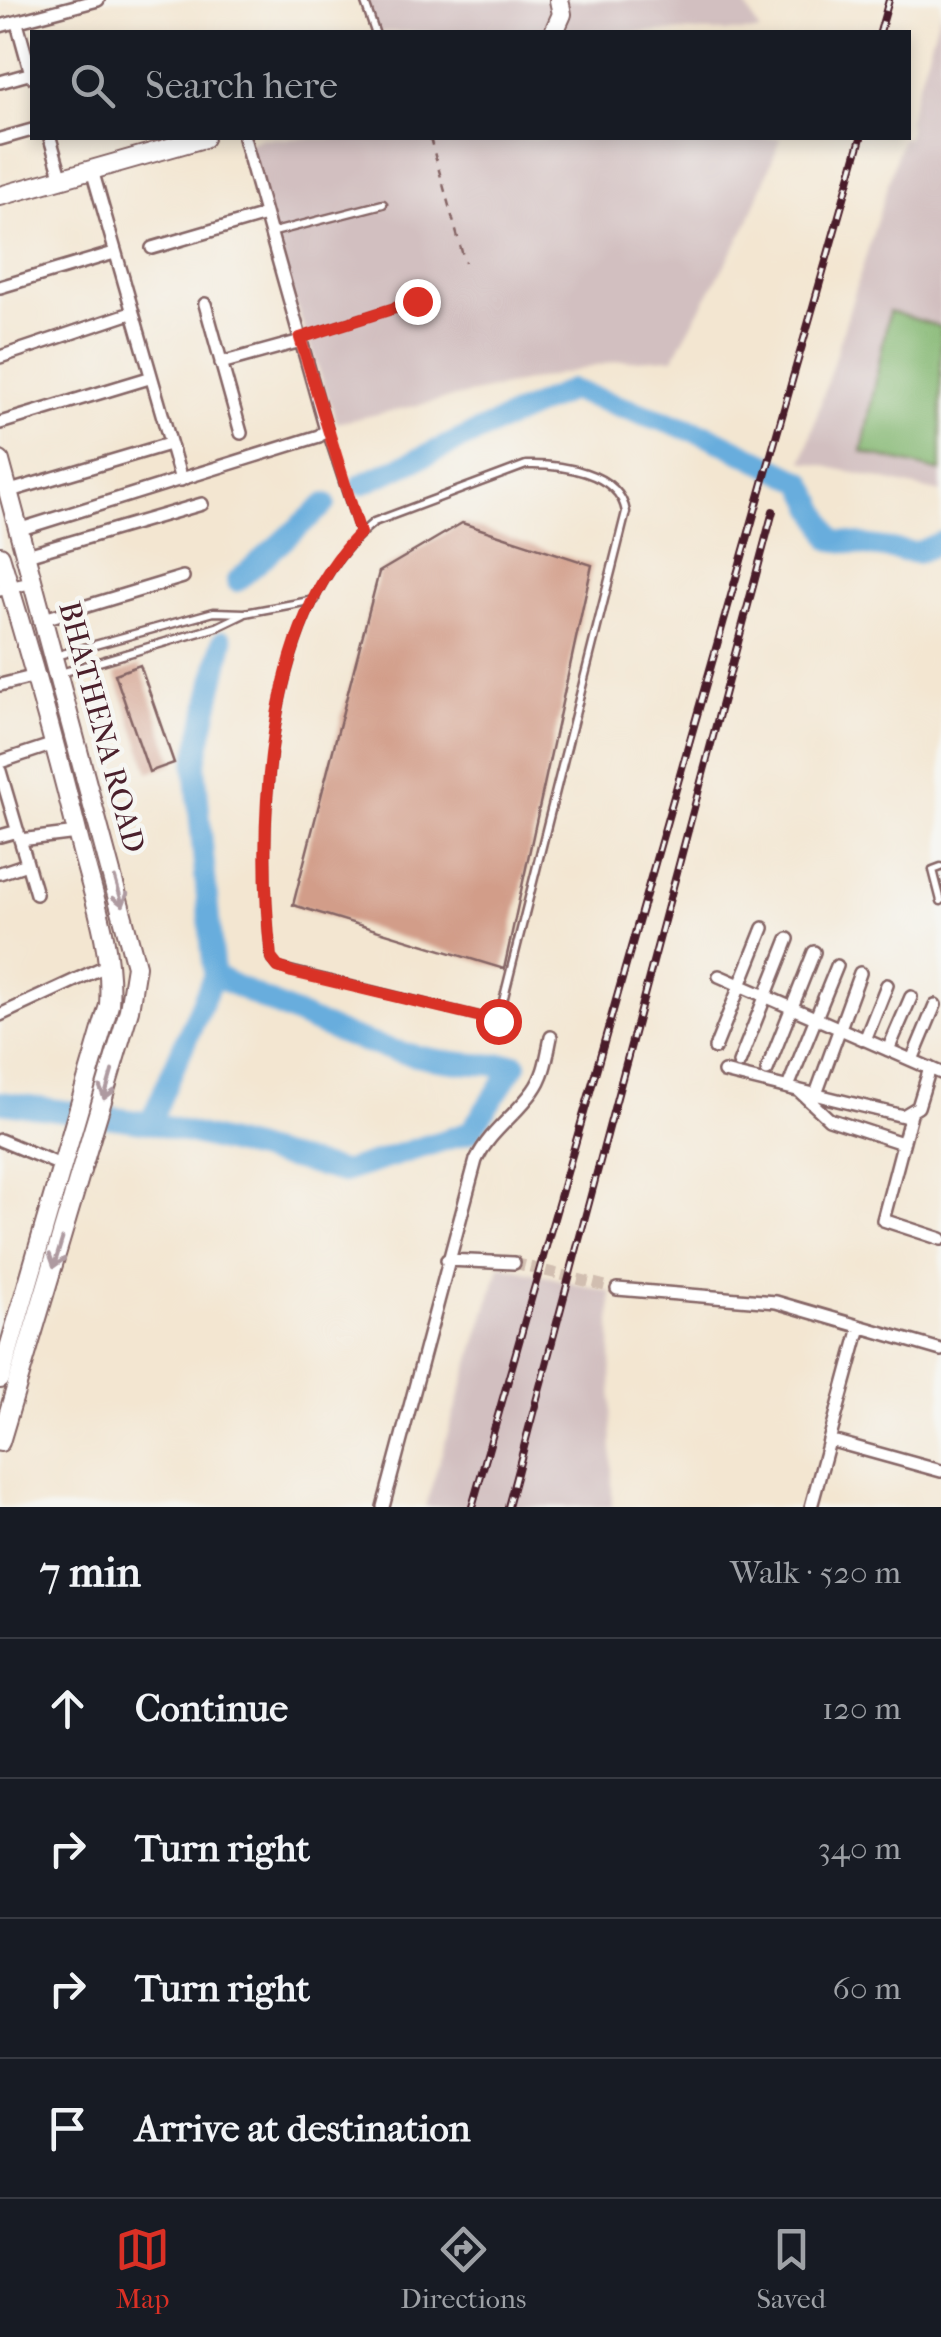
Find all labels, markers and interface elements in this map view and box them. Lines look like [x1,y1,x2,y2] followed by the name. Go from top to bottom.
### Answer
[30,30,911,140] search box
[65,58,120,113] icon: search
[145,63,338,108] text: Search here
[395,279,441,325] route end
[51,598,152,857] street label: BHATHENA ROAD
[111,876,129,907] one-way arrow
[476,999,522,1045] route start
[97,1068,116,1100] one-way arrow
[47,1237,65,1268] one-way arrow
[40,1548,141,1597] text: 7 min
[730,1554,901,1591] text: Walk · 520 m
[40,1681,95,1736] icon: ahead
[135,1686,288,1731] text: Continue
[822,1690,901,1727] text: 120 m
[40,1821,95,1876] icon: right
[135,1826,310,1871] text: Turn right
[818,1830,901,1867] text: 340 m
[40,1961,95,2016] icon: right
[135,1966,310,2011] text: Turn right
[833,1970,901,2007] text: 60 m
[40,2101,95,2156] icon: arrive
[135,2106,471,2151] text: Arrive at destination
[115,2222,170,2315] tab: Map
[400,2222,526,2315] tab: Directions
[756,2222,826,2315] tab: Saved

